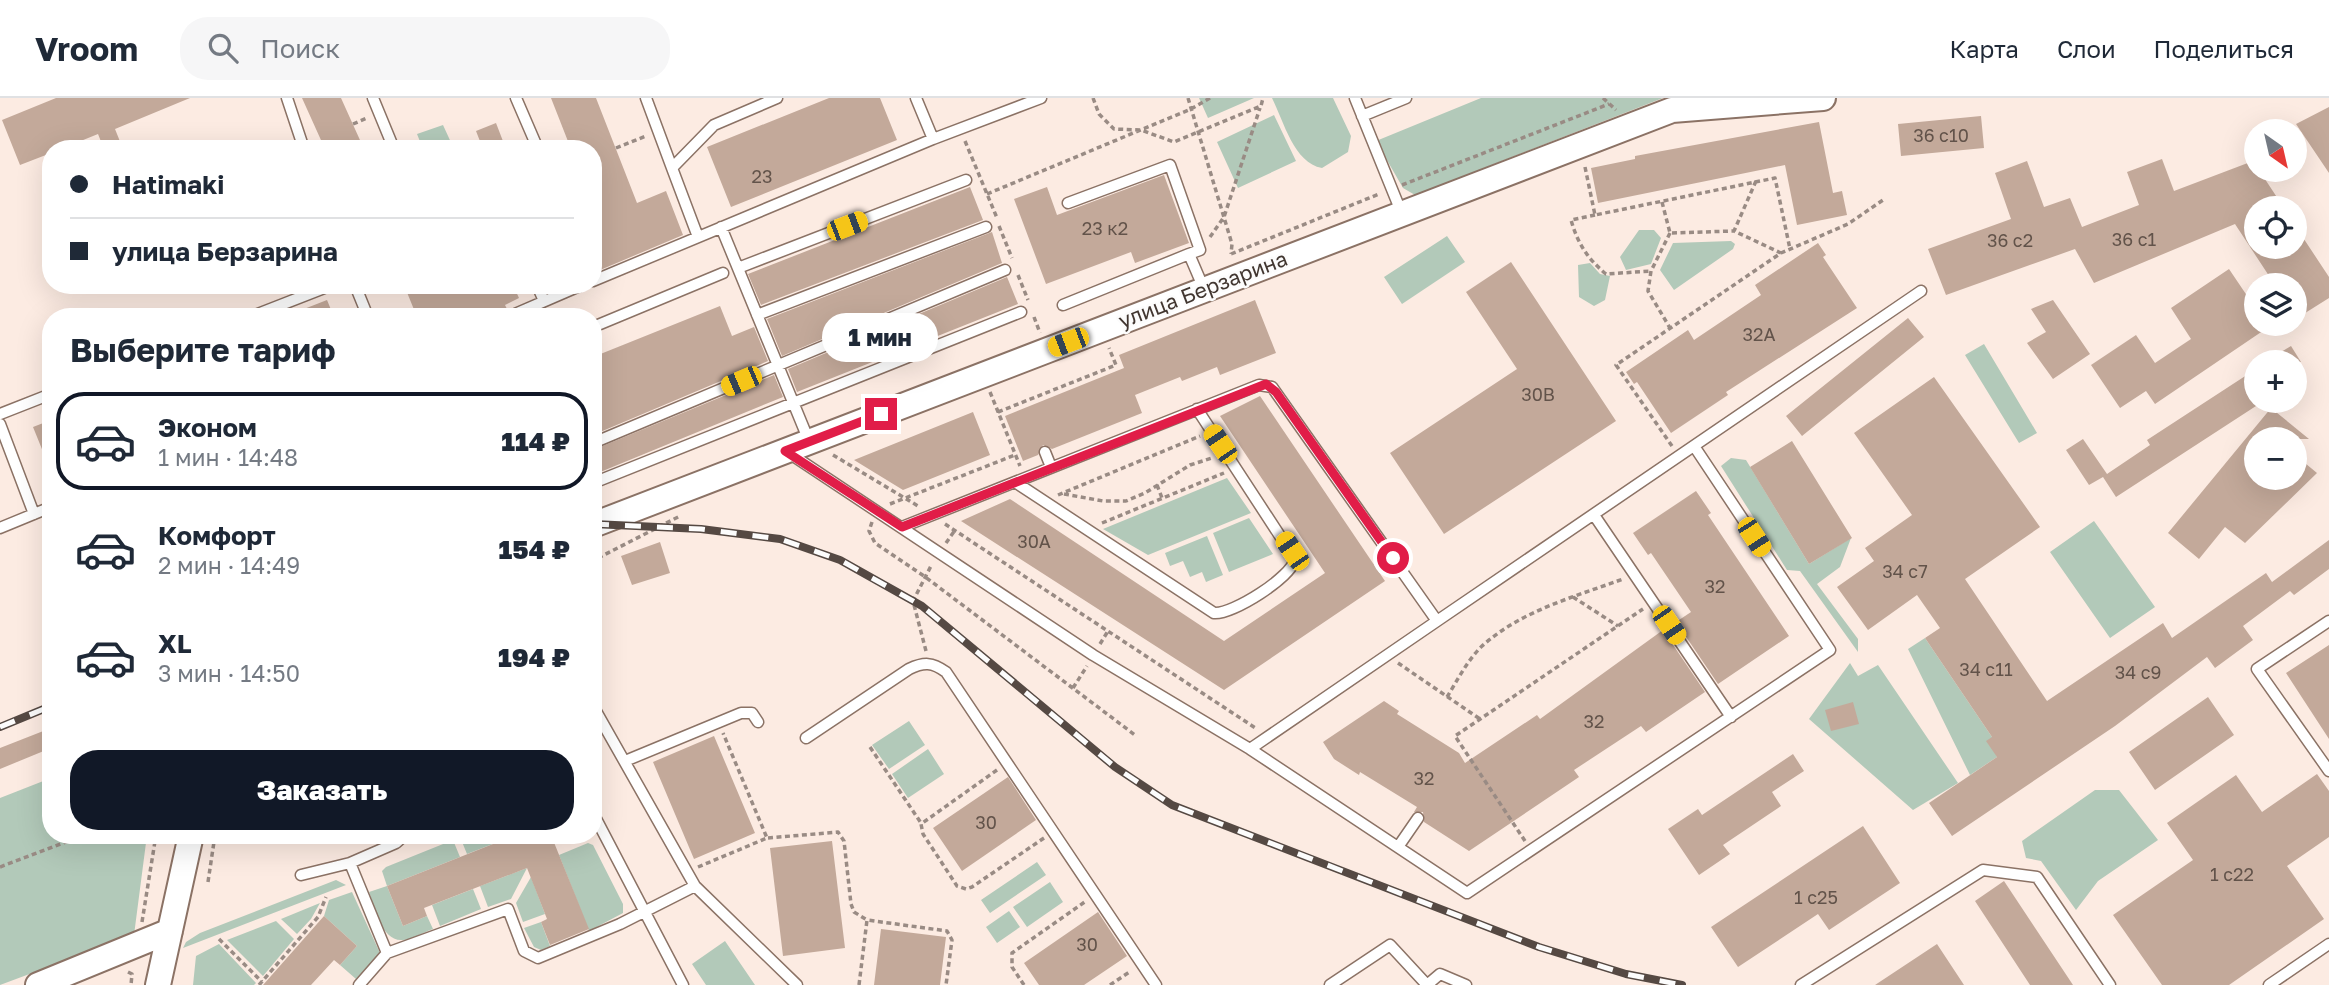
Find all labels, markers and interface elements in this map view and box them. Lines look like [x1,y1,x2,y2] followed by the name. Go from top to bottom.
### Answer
[180,17,670,80] search box
[35,29,138,68] text: Vroom
[204,29,242,67] icon: search
[260,33,340,64] text: Поиск
[1949,34,2019,63] text: Карта
[2057,34,2116,63] text: Слои
[2154,34,2294,63] text: Поделиться
[2244,119,2306,182] north arrow
[2244,119,2307,490] map controls
[1913,124,1969,146] house number: 36 с10
[752,165,772,187] house number: 23
[112,169,224,200] text: Hatimaki
[2244,196,2307,259] button: locate
[824,209,871,243] car
[1082,217,1128,239] house number: 23 к2
[2112,228,2156,250] house number: 36 с1
[1987,229,2033,251] house number: 36 с2
[112,236,338,267] text: улица Берзарина
[1114,245,1291,333] street label: улица Берзарина
[2244,273,2307,336] button: layers
[823,313,939,362] callout: 1 мин
[848,323,912,351] text: 1 мин
[1742,323,1776,345] house number: 32А
[1045,325,1092,359] car
[70,331,336,369] text: Выберите тариф
[2244,350,2307,413] button: +
[718,363,765,399] car
[1521,383,1555,405] house number: 30В
[865,398,897,430] route end
[74,410,137,473] icon: car
[158,412,257,443] text: Эконом
[1200,421,1241,467] car
[501,426,570,457] text: 114 ₽
[2244,427,2307,490] button: −
[158,443,298,471] text: 1 мин · 14:48
[1734,514,1775,560] car
[74,518,137,581] icon: car
[158,520,276,551] text: Комфорт
[1272,528,1313,574] car
[1017,530,1051,552] house number: 30А
[499,534,570,565] text: 154 ₽
[1377,542,1409,574] route start
[158,551,300,579] text: 2 мин · 14:49
[1882,560,1928,582] house number: 34 с7
[1705,575,1725,597] house number: 32
[1649,602,1690,648] car
[74,626,137,689] icon: car
[158,628,192,659] text: XL
[498,642,570,673] text: 194 ₽
[1959,658,2013,680] house number: 34 с11
[158,659,300,687] text: 3 мин · 14:50
[2115,661,2161,683] house number: 34 с9
[1584,710,1604,732] house number: 32
[70,750,574,830] button: Заказать
[1414,767,1434,789] house number: 32
[975,811,997,833] house number: 30
[2210,863,2254,885] house number: 1 с22
[1794,886,1838,908] house number: 1 с25
[1076,933,1098,955] house number: 30

